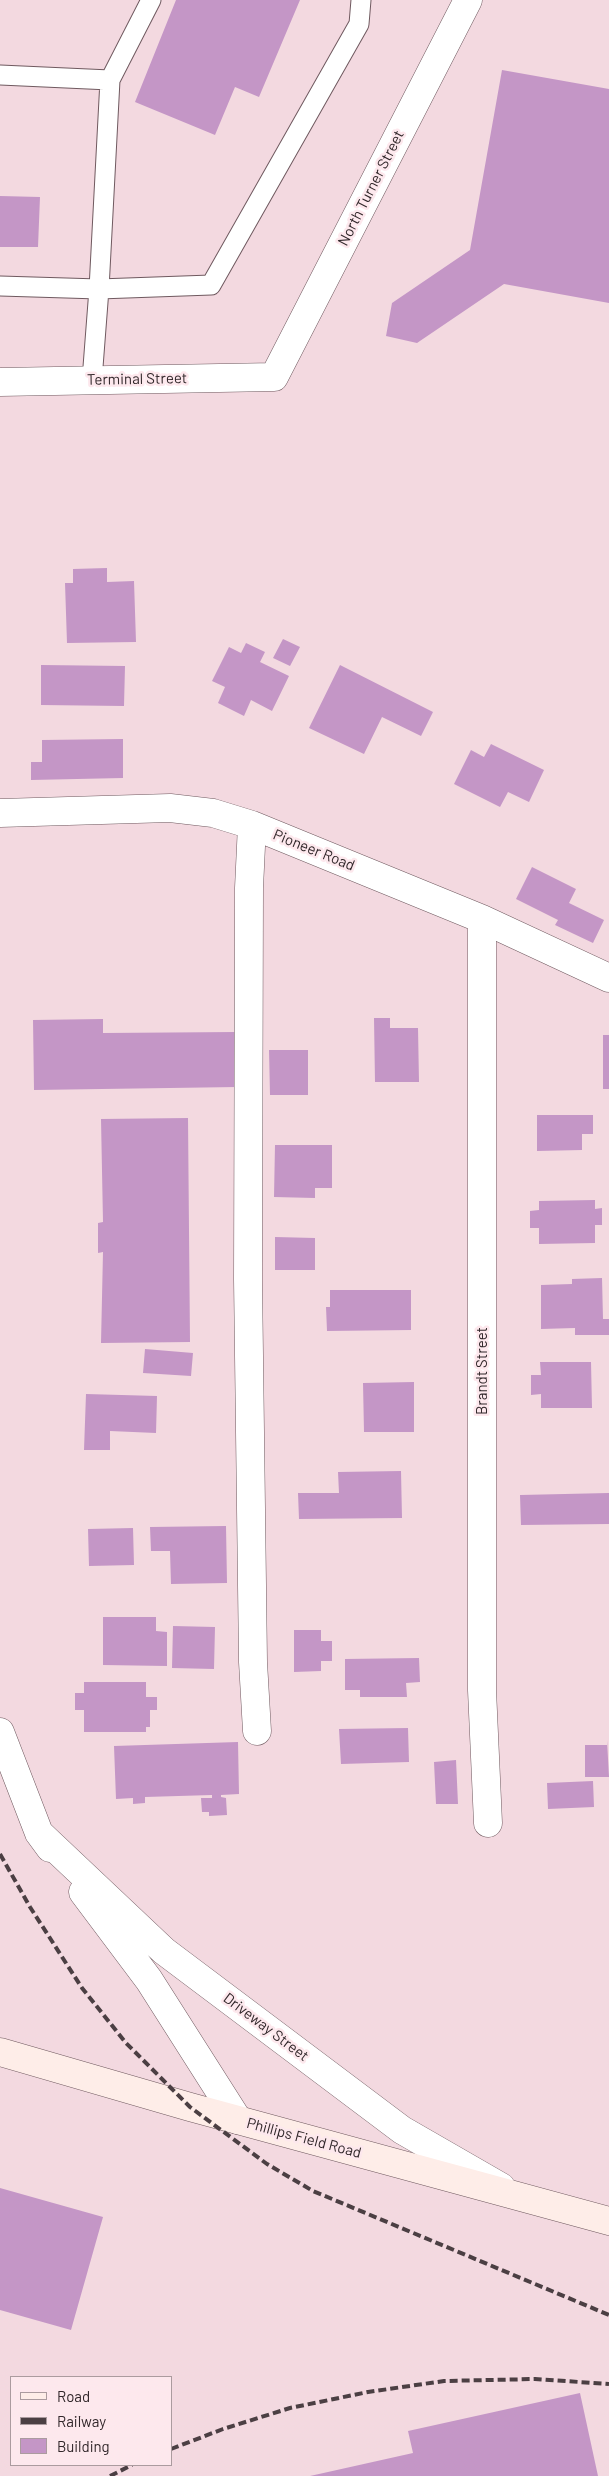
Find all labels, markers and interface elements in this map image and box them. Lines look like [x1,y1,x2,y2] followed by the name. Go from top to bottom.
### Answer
[334,127,408,249] street label: North Turner Street
[87,369,187,389] street label: Terminal Street
[271,825,357,875] street label: Pioneer Road
[473,1327,491,1415] street label: Brandt Street
[220,1989,312,2065] street label: Driveway Street
[245,2114,363,2162] street label: Phillips Field Road
[10,2376,172,2466] legend
[57,2387,90,2405] text: Road
[57,2412,106,2430] text: Railway
[57,2437,110,2455] text: Building

